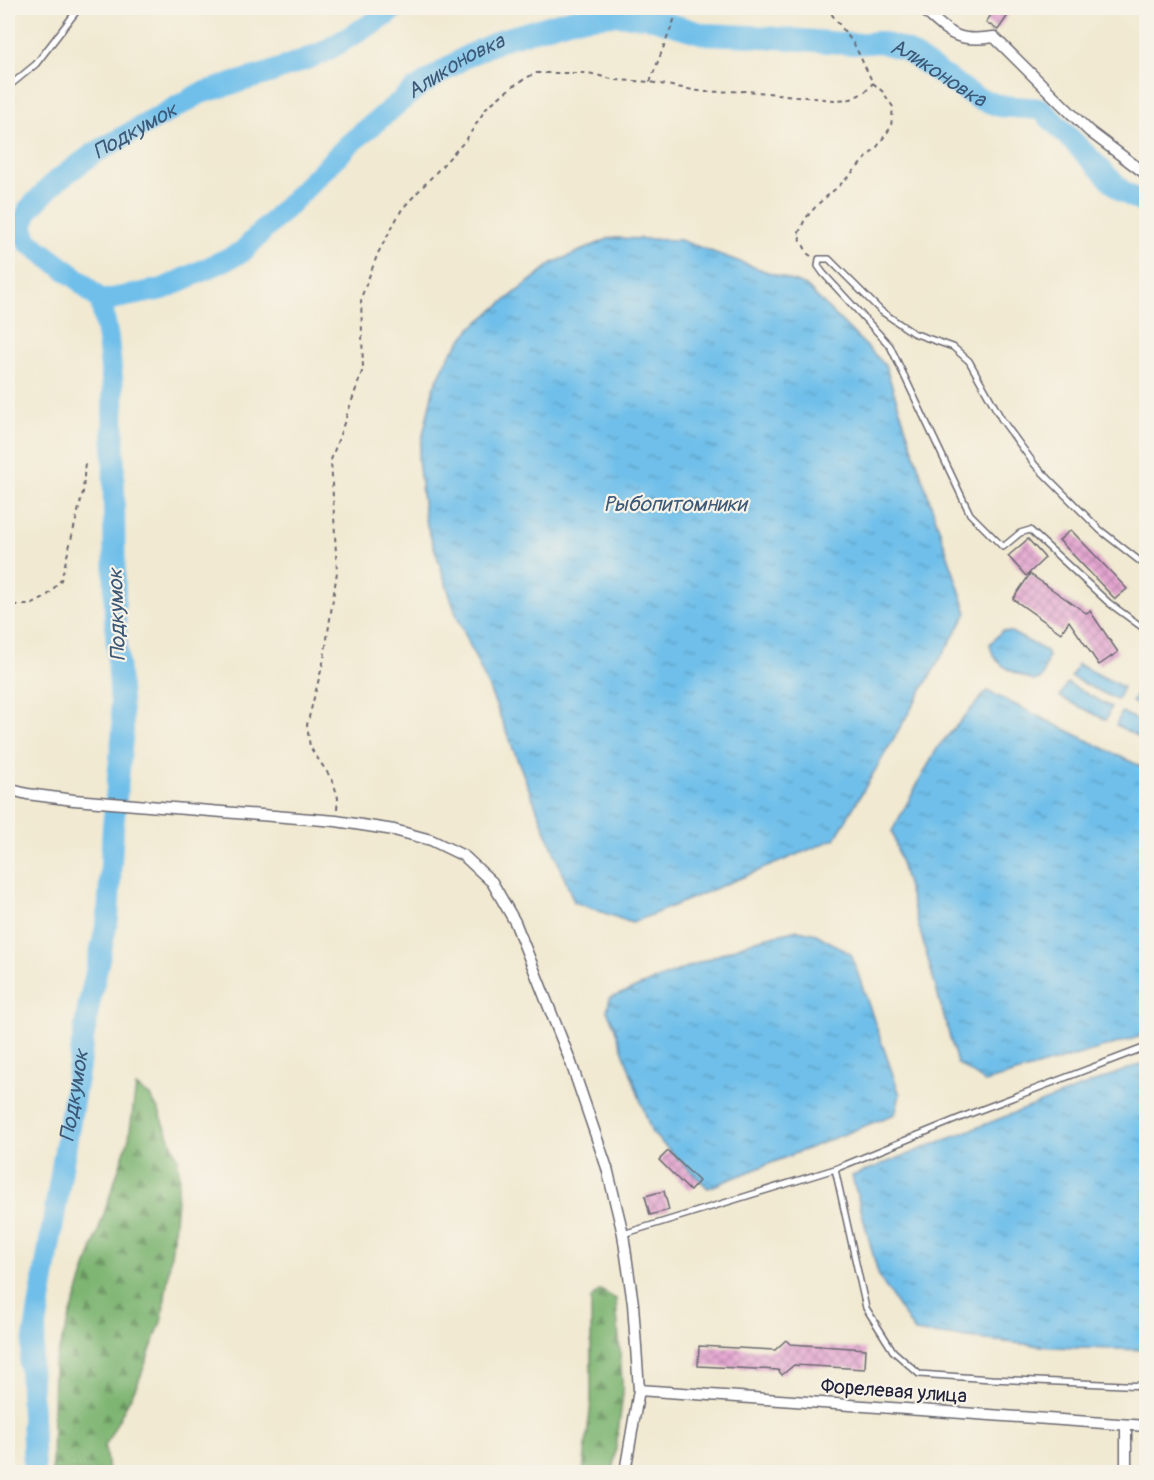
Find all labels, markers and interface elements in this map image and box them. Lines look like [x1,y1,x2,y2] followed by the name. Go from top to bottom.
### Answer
[401,27,510,105] water label: Аликоновка
[887,33,990,114] water label: Аликоновка
[88,95,183,165] water label: Подкумок
[604,491,749,518] water label: Рыбопитомники
[102,566,132,662] water label: Подкумок
[53,1046,95,1143] water label: Подкумок
[820,1373,968,1409] street label: Форелевая улица

